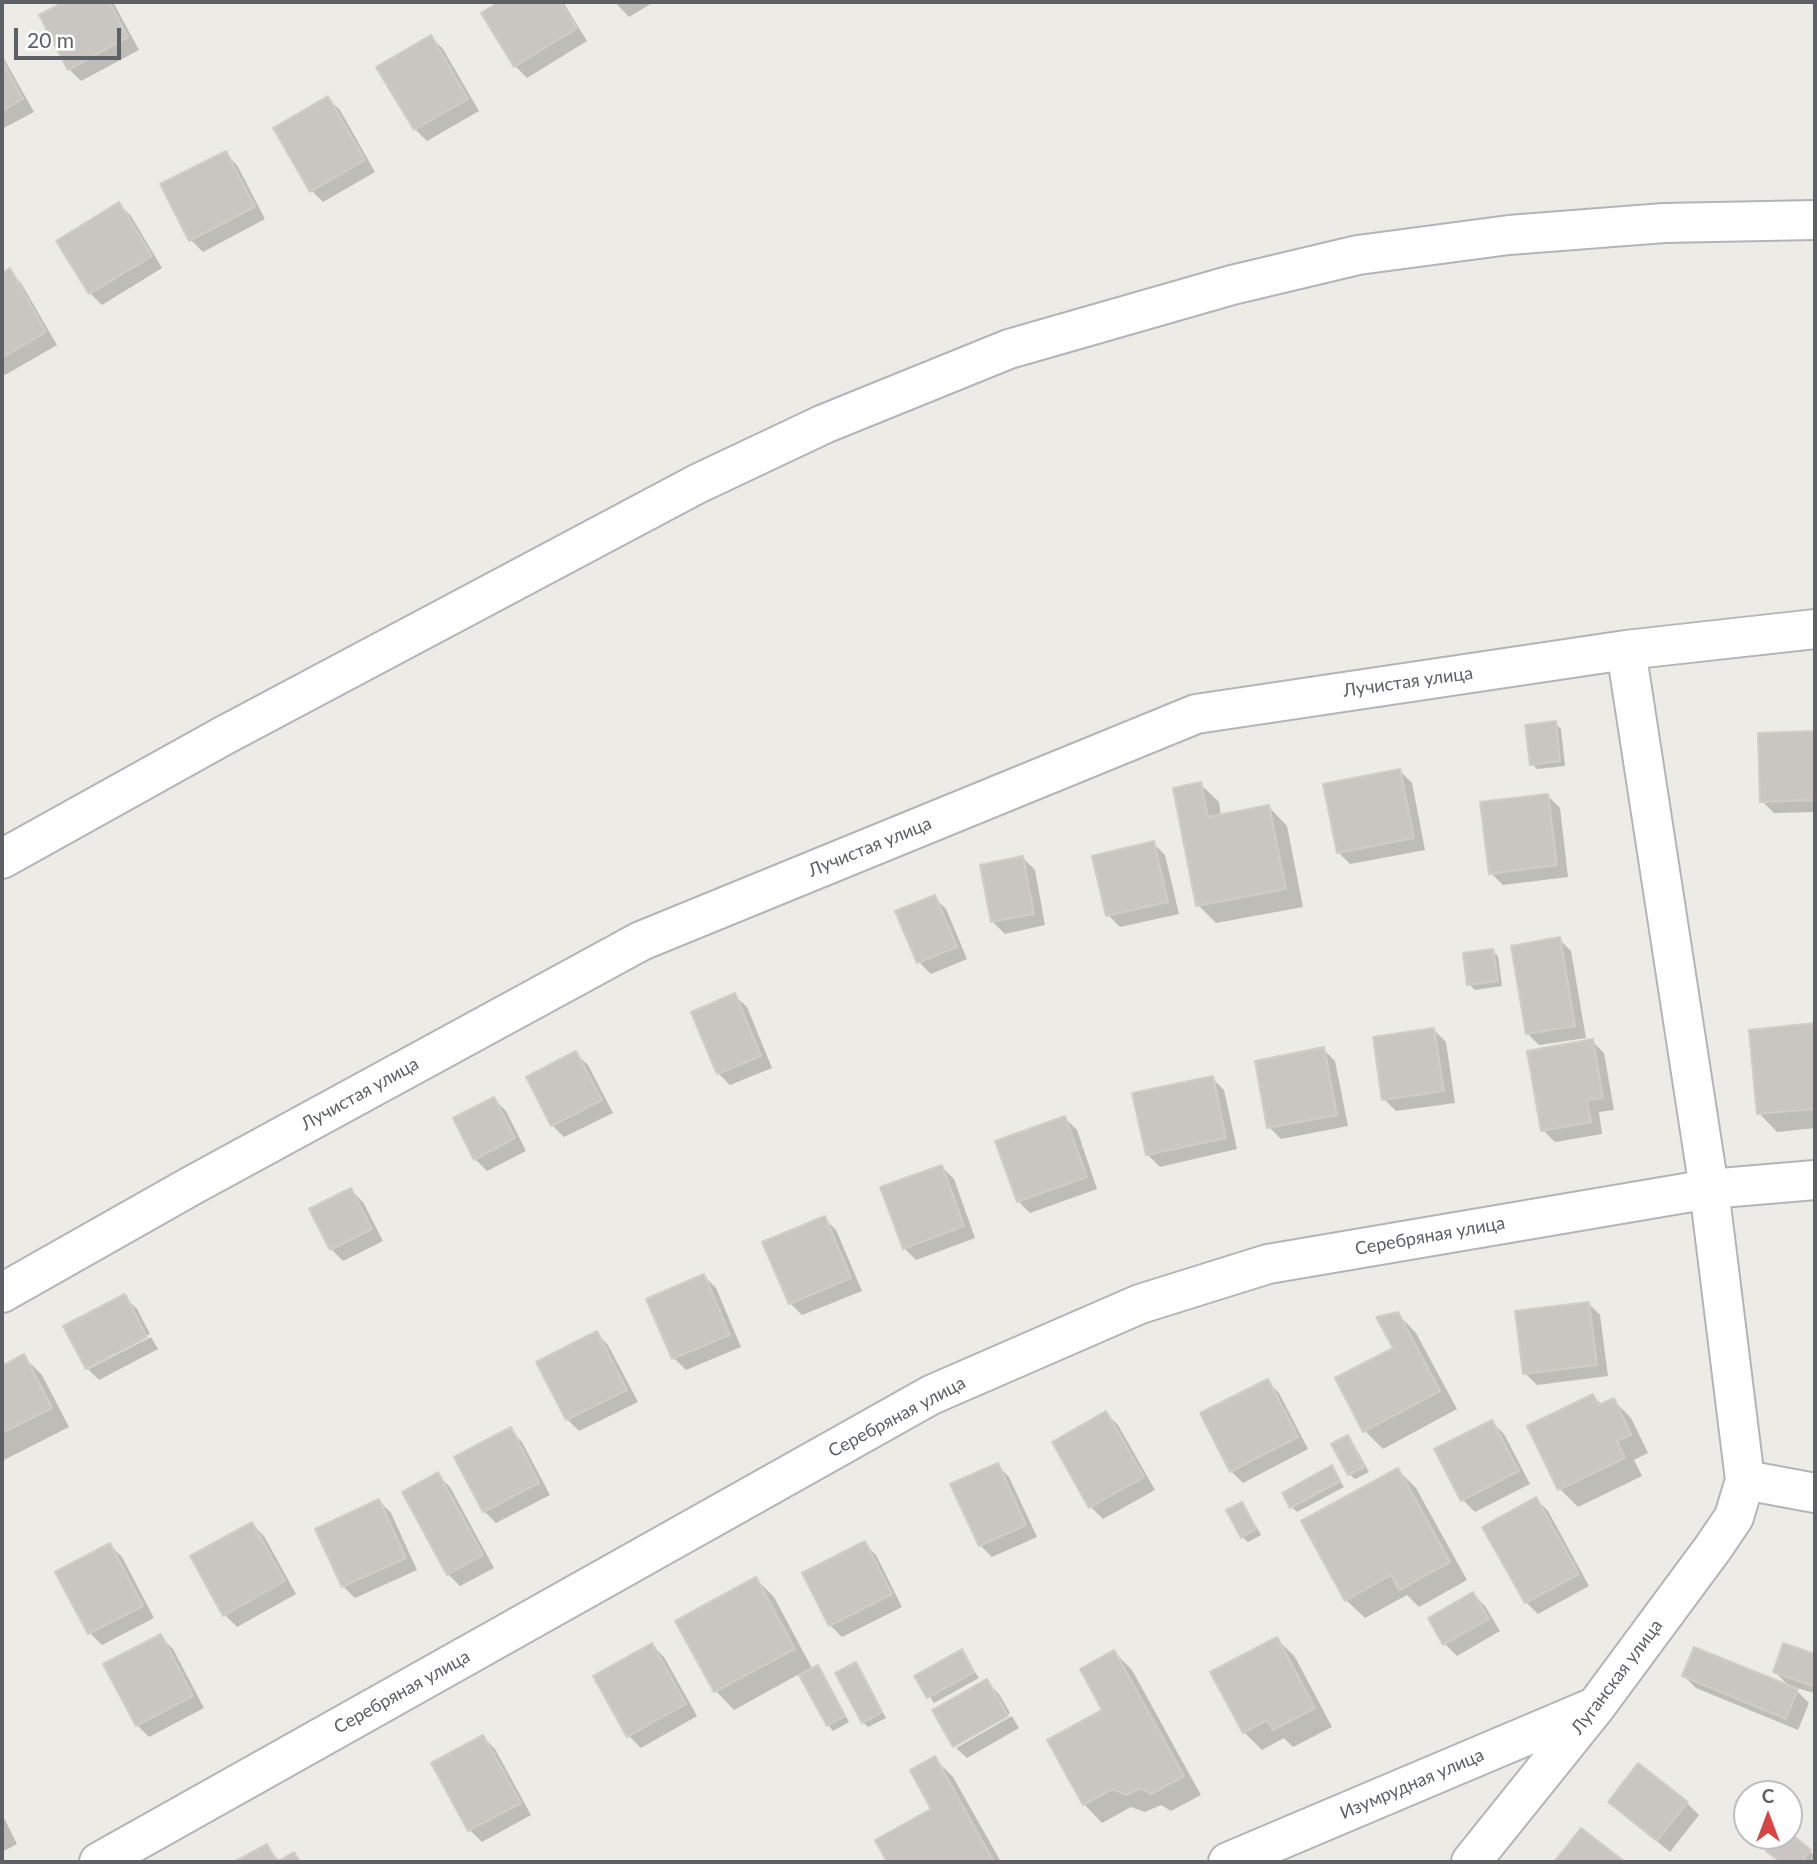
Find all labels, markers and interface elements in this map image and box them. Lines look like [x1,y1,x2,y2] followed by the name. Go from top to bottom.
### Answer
[18,14,124,58] scale bar
[27,27,74,52] text: 20 m
[1342,662,1474,702] street label: Лучистая улица
[805,812,935,882] street label: Лучистая улица
[297,1053,423,1135] street label: Лучистая улица
[1353,1212,1507,1260] street label: Серебряная улица
[825,1372,969,1462] street label: Серебряная улица
[1567,1615,1667,1739] street label: Луганская улица
[330,1646,474,1738] street label: Серебряная улица
[1337,1744,1487,1824] street label: Изумрудная улица
[1733,1780,1803,1850] north arrow
[1762,1784,1774,1807] text: С

